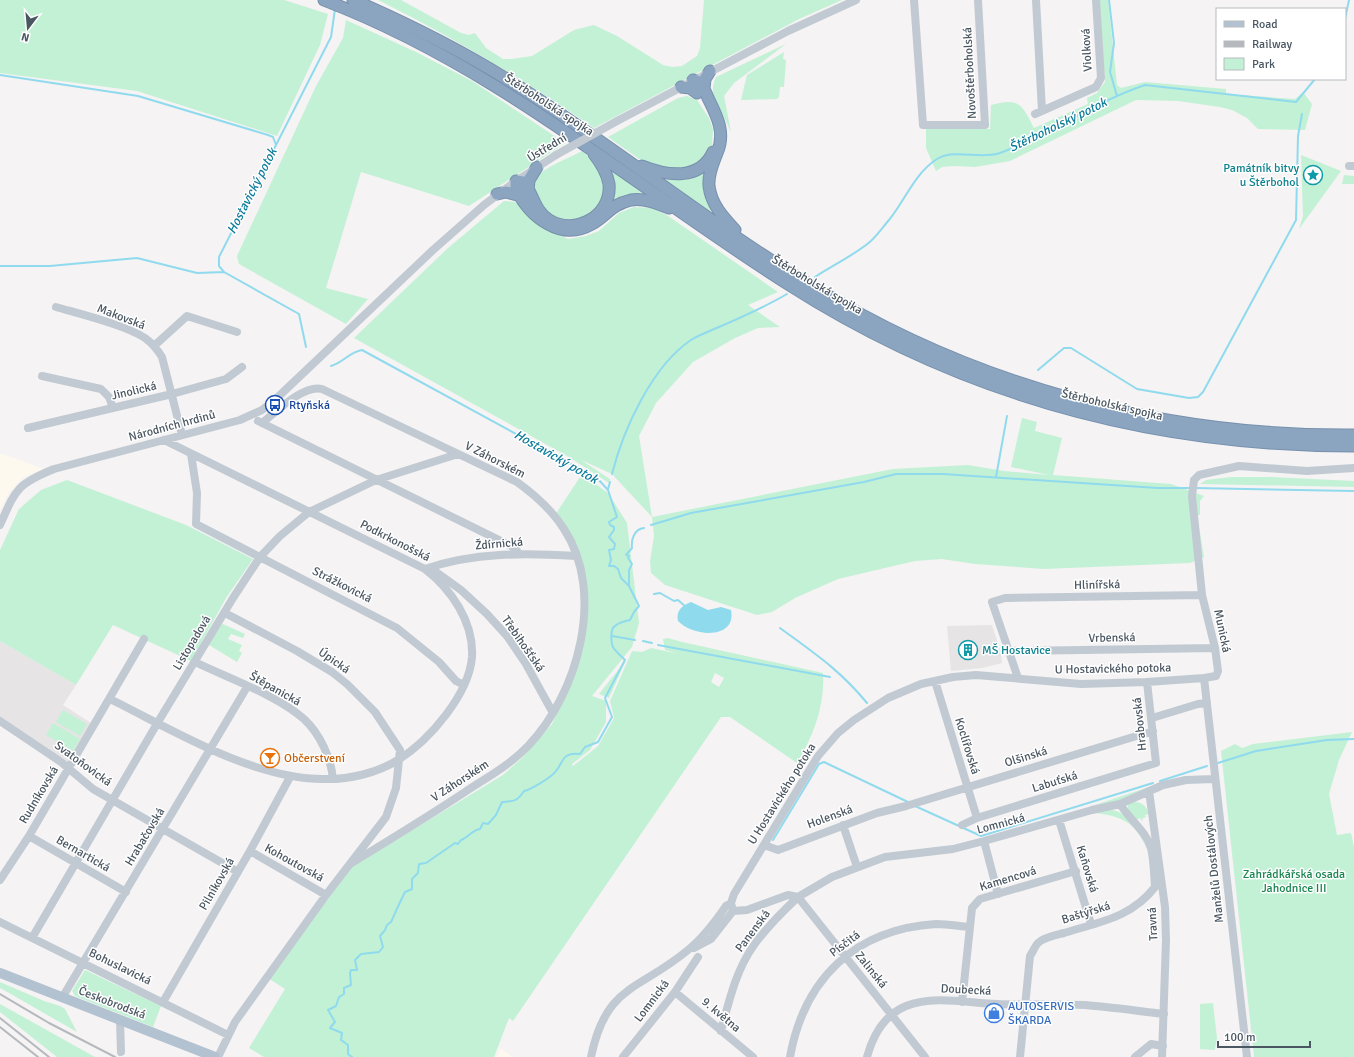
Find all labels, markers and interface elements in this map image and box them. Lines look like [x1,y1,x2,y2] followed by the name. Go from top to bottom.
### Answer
[8,8,48,48] north arrow
[1216,8,1346,80] legend
[1252,17,1278,32] text: Road
[960,27,980,119] street label: Novoštěrboholská
[1078,28,1096,72] street label: Violková
[20,30,31,44] text: N
[1252,37,1292,52] text: Railway
[1252,57,1275,72] text: Park
[502,71,596,139] street label: Štěrboholská spojka
[1007,94,1111,156] water label: Štěrboholský potok
[524,130,570,166] street label: Ústřední
[223,144,281,237] water label: Hostavický potok
[1223,161,1299,190] place label: Památník bitvy u Štěrbohol
[1302,164,1324,186] place icon: Památník bitvy u Štěrbohol
[769,252,865,318] street label: Štěrboholská spojka
[95,301,147,333] street label: Makovská
[110,379,158,403] street label: Jinolická
[1060,386,1164,424] street label: Štěrboholská spojka
[264,394,286,416] bus stop icon: Rtyňská
[289,398,330,413] place label: Rtyňská
[127,407,217,445] street label: Národních hrdinů
[511,427,602,488] water label: Hostavický potok
[462,438,528,482] street label: V Záhorském
[357,517,433,565] street label: Podkrkonošská
[474,534,524,554] street label: Ždírnická
[310,564,374,606] street label: Strážkovická
[1074,577,1120,593] street label: Hlinířská
[1210,608,1234,654] street label: Munická
[170,613,214,673] street label: Listopadová
[498,613,548,675] street label: Třebihošťská
[1088,630,1136,646] street label: Vrbenská
[957,639,979,661] building icon: MŠ Hostavice
[982,643,1051,658] place label: MŠ Hostavice
[315,645,353,677] street label: Úpická
[1055,660,1171,678] street label: U Hostavického potoka
[247,669,303,709] street label: Štěpanická
[1130,696,1150,752] street label: Hrabovská
[951,716,983,776] street label: Koclířovská
[51,738,115,790] street label: Svatoňovická
[745,741,819,847] street label: U Hostavického potoka
[1003,743,1049,771] street label: Olšinská
[259,747,281,769] bar icon: Občerstvení
[284,751,346,766] place label: Občerstvení
[428,757,492,805] street label: V Záhorském
[16,764,62,826] street label: Rudníkovská
[1030,768,1080,796] street label: Labuťská
[805,802,855,832] street label: Holenská
[122,805,168,869] street label: Hrabačovská
[975,810,1027,838] street label: Lomnická
[1201,814,1227,924] street label: Manželů Dostálových
[53,832,113,876] street label: Bernartická
[262,841,326,885] street label: Kohoutovská
[1073,844,1101,894] street label: Kaňovská
[196,855,238,913] street label: Pilníkovská
[978,863,1038,895] street label: Kamencová
[1243,867,1345,896] park label: Zahrádkářská osada Jahodnice III
[1060,898,1112,928] street label: Baštýřská
[732,907,774,955] street label: Panenská
[1145,907,1161,941] street label: Travná
[827,928,863,960] street label: Písčitá
[86,945,154,989] street label: Bohuslavická
[852,948,890,992] street label: Zalinská
[631,977,673,1025] street label: Lomnická
[940,981,992,999] street label: Doubecká
[76,983,148,1023] street label: Českobrodská
[698,994,744,1036] street label: 9. května
[1008,999,1074,1028] place label: AUTOSERVIS ŠKARDA
[983,1002,1005,1024] shop icon: AUTOSERVIS ŠKARDA
[1218,1023,1310,1049] scale bar
[1224,1030,1256,1045] text: 100 m

